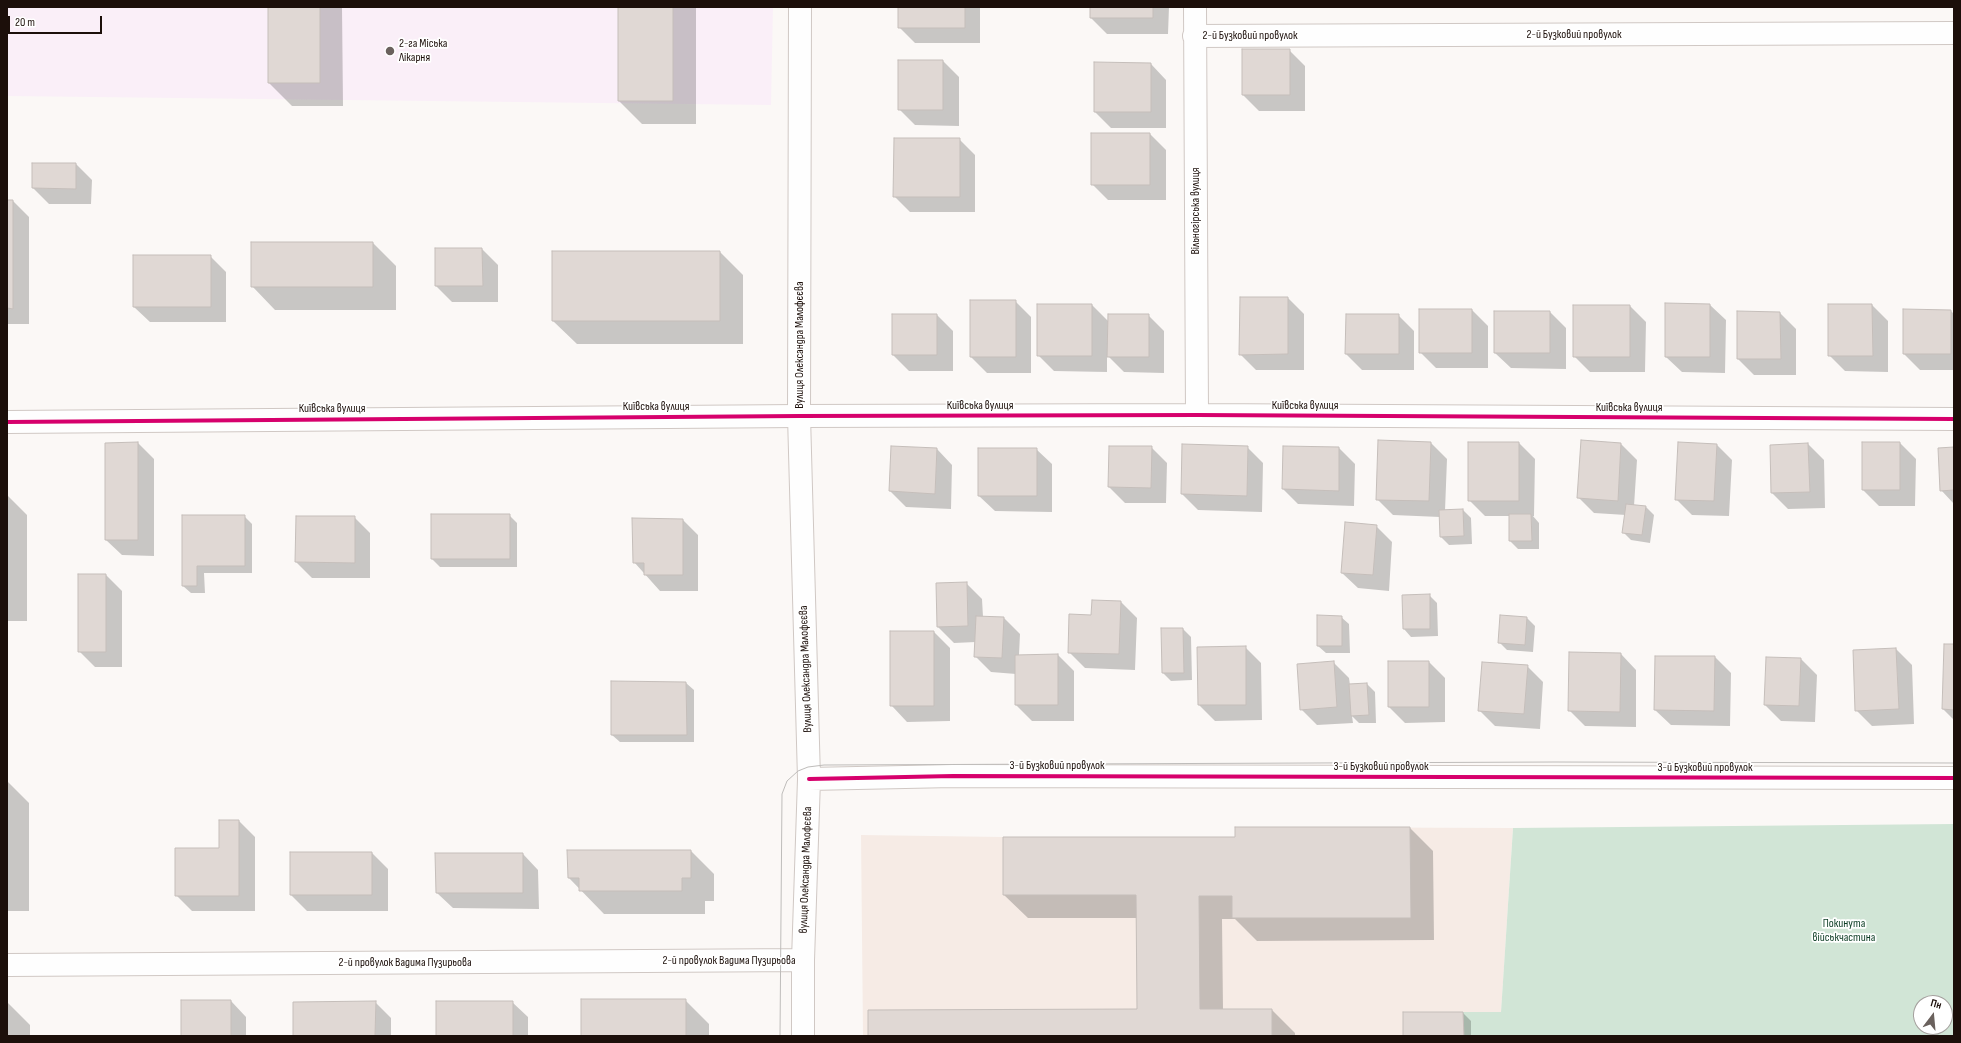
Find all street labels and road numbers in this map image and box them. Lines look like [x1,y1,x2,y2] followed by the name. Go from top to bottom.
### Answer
[1527,28,1621,42] street label: 2-й Бузковий провулок
[1203,29,1297,43] street label: 2-й Бузковий провулок
[1189,167,1203,255] street label: Вільногірська вулиця
[793,281,807,409] street label: Вулиця Олександра Малофєєва
[947,399,1013,413] street label: Київська вулиця
[1272,399,1338,413] street label: Київська вулиця
[623,400,689,414] street label: Київська вулиця
[1596,401,1662,415] street label: Київська вулиця
[299,402,365,416] street label: Київська вулиця
[797,605,815,733] street label: Вулиця Олександра Малофєєва
[1010,759,1104,773] street label: 3-й Бузковий провулок
[1334,760,1428,774] street label: 3-й Бузковий провулок
[1658,761,1752,775] street label: 3-й Бузковий провулок
[797,806,815,934] street label: вулиця Олександра Малофєєва
[662,954,796,968] street label: 2-й провулок Вадима Пузирьова
[338,956,472,970] street label: 2-й провулок Вадима Пузирьова

